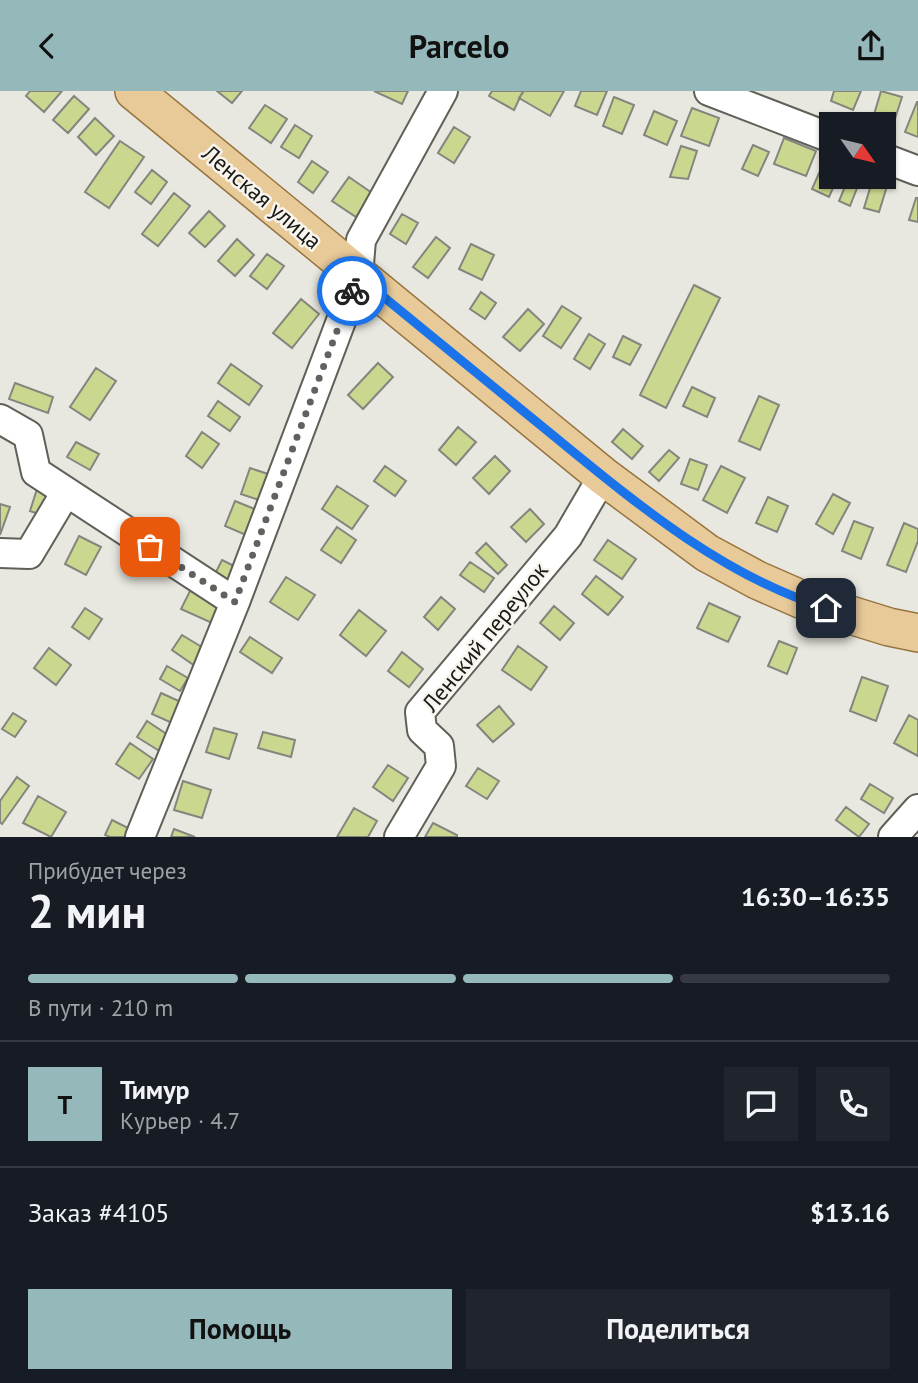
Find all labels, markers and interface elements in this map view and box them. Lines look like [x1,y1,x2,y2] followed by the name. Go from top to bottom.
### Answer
[409,25,509,67] text: Parcelo
[28,27,66,65] icon: back
[852,27,890,65] icon: share
[819,112,896,189] north arrow
[819,112,896,189] map controls
[196,138,328,255] street label: Ленская улица
[317,256,387,326] courier
[333,272,371,310] icon: bike
[120,517,180,577] pin
[131,528,169,566] icon: bag
[415,556,554,718] street label: Ленский переулок
[796,578,856,638] pin
[807,589,845,627] icon: home
[28,856,187,885] text: Прибудет через
[741,880,890,913] text: 16:30–16:35
[28,881,146,941] text: 2 мин
[28,993,173,1022] text: В пути · 210 m
[724,1067,798,1141] button: chat
[816,1067,890,1141] button: phone
[120,1073,190,1106] text: Тимур
[58,1088,72,1121] text: Т
[120,1106,240,1135] text: Курьер · 4.7
[28,1196,170,1229] text: Заказ #4105
[810,1196,890,1229] text: $13.16
[28,1289,452,1369] button: Помощь
[466,1289,890,1369] button: Поделиться

